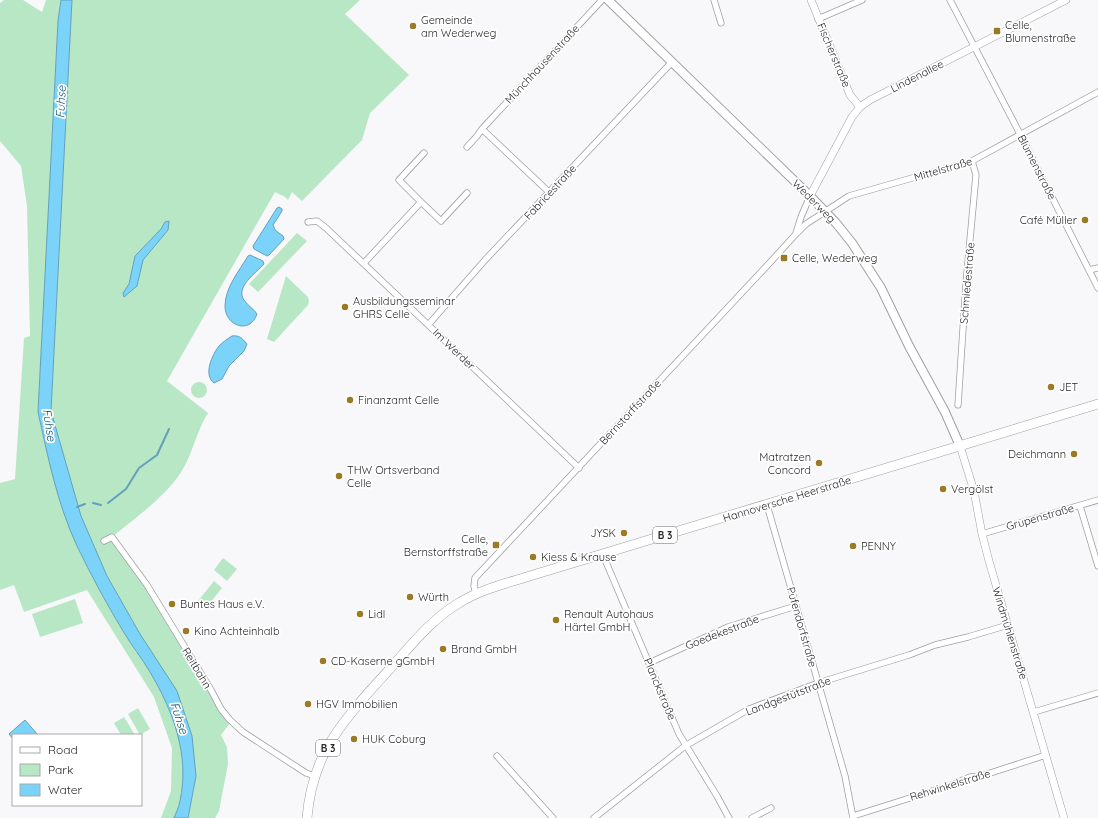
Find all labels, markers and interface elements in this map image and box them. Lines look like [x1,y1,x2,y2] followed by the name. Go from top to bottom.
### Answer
[421,13,496,40] place label: Gemeinde am Wederweg
[1005,18,1076,45] place label: Celle, Blumenstraße
[408,21,418,31] marker: Gemeinde am Wederweg
[814,21,854,89] street label: Fischerstraße
[502,22,582,106] street label: Münchhausenstraße
[992,26,1002,36] marker: Celle, Blumenstraße
[888,57,946,95] street label: Lindenallee
[52,84,69,119] water label: Fuhse
[1015,132,1059,202] street label: Blumenstraße
[912,154,974,184] street label: Mittelstraße
[521,161,579,223] street label: Fabricestraße
[789,176,839,226] street label: Wederweg
[1020,213,1078,227] place label: Café Müller
[1080,215,1090,225] marker: Café Müller
[956,241,978,325] street label: Schmiedestraße
[792,251,877,265] place label: Celle, Wederweg
[779,253,789,263] marker: Celle, Wederweg
[353,294,456,321] place label: Ausbildungsseminar GHRS Celle
[340,302,350,312] marker: Ausbildungsseminar GHRS Celle
[430,325,479,373] street label: Im Werder
[596,376,664,448] street label: Bernstorffstraße
[1059,380,1079,394] place label: JET
[1046,382,1056,392] marker: JET
[358,393,439,407] place label: Finanzamt Celle
[345,395,355,405] marker: Finanzamt Celle
[40,408,60,443] water label: Fuhse
[1008,447,1066,461] place label: Deichmann
[1069,449,1079,459] marker: Deichmann
[759,450,811,477] place label: Matratzen Concord
[814,458,824,468] marker: Matratzen Concord
[347,463,440,490] place label: THW Ortsverband Celle
[334,471,344,481] marker: THW Ortsverband Celle
[721,473,853,525] street label: Hannoversche Heerstraße
[951,482,994,496] place label: Vergölst
[938,484,948,494] marker: Vergölst
[1004,501,1076,533] street label: Grupenstraße
[590,526,616,540] place label: JYSK
[653,527,677,543] road number: B 3
[619,528,629,538] marker: JYSK
[404,532,488,559] place label: Celle, Bernstorffstraße
[861,539,896,553] place label: PENNY
[491,540,501,550] marker: Celle, Bernstorffstraße
[848,541,858,551] marker: PENNY
[541,550,616,564] place label: Kiess & Krause
[528,552,538,562] marker: Kiess & Krause
[784,585,820,669] street label: Pufendorfstraße
[989,585,1031,681] street label: Windmühlenstraße
[418,590,449,604] place label: Würth
[405,592,415,602] marker: Würth
[180,597,264,611] place label: Buntes Haus e.V.
[167,599,177,609] marker: Buntes Haus e.V.
[368,607,385,621] place label: Lidl
[564,607,654,634] place label: Renault Autohaus Härtel GmbH
[355,609,365,619] marker: Lidl
[683,612,761,652] street label: Goedekestraße
[551,615,561,625] marker: Renault Autohaus Härtel GmbH
[194,624,280,638] place label: Kino Achteinhalb
[181,626,191,636] marker: Kino Achteinhalb
[451,642,517,656] place label: Brand GmbH
[438,644,448,654] marker: Brand GmbH
[179,645,215,691] street label: Reitbahn
[331,654,435,668] place label: CD-Kaserne gGmbH
[318,656,328,666] marker: CD-Kaserne gGmbH
[641,656,679,722] street label: Planckstraße
[743,673,833,719] street label: Landgestütstraße
[316,697,398,711] place label: HGV Immobilien
[303,699,313,709] marker: HGV Immobilien
[167,700,192,737] water label: Fuhse
[362,732,426,746] place label: HUK Coburg
[12,734,142,806] legend
[349,734,359,744] marker: HUK Coburg
[316,740,340,756] road number: B 3
[48,742,78,757] text: Road
[48,762,73,777] text: Park
[908,766,992,804] street label: Rehwinkelstraße
[48,782,83,797] text: Water

